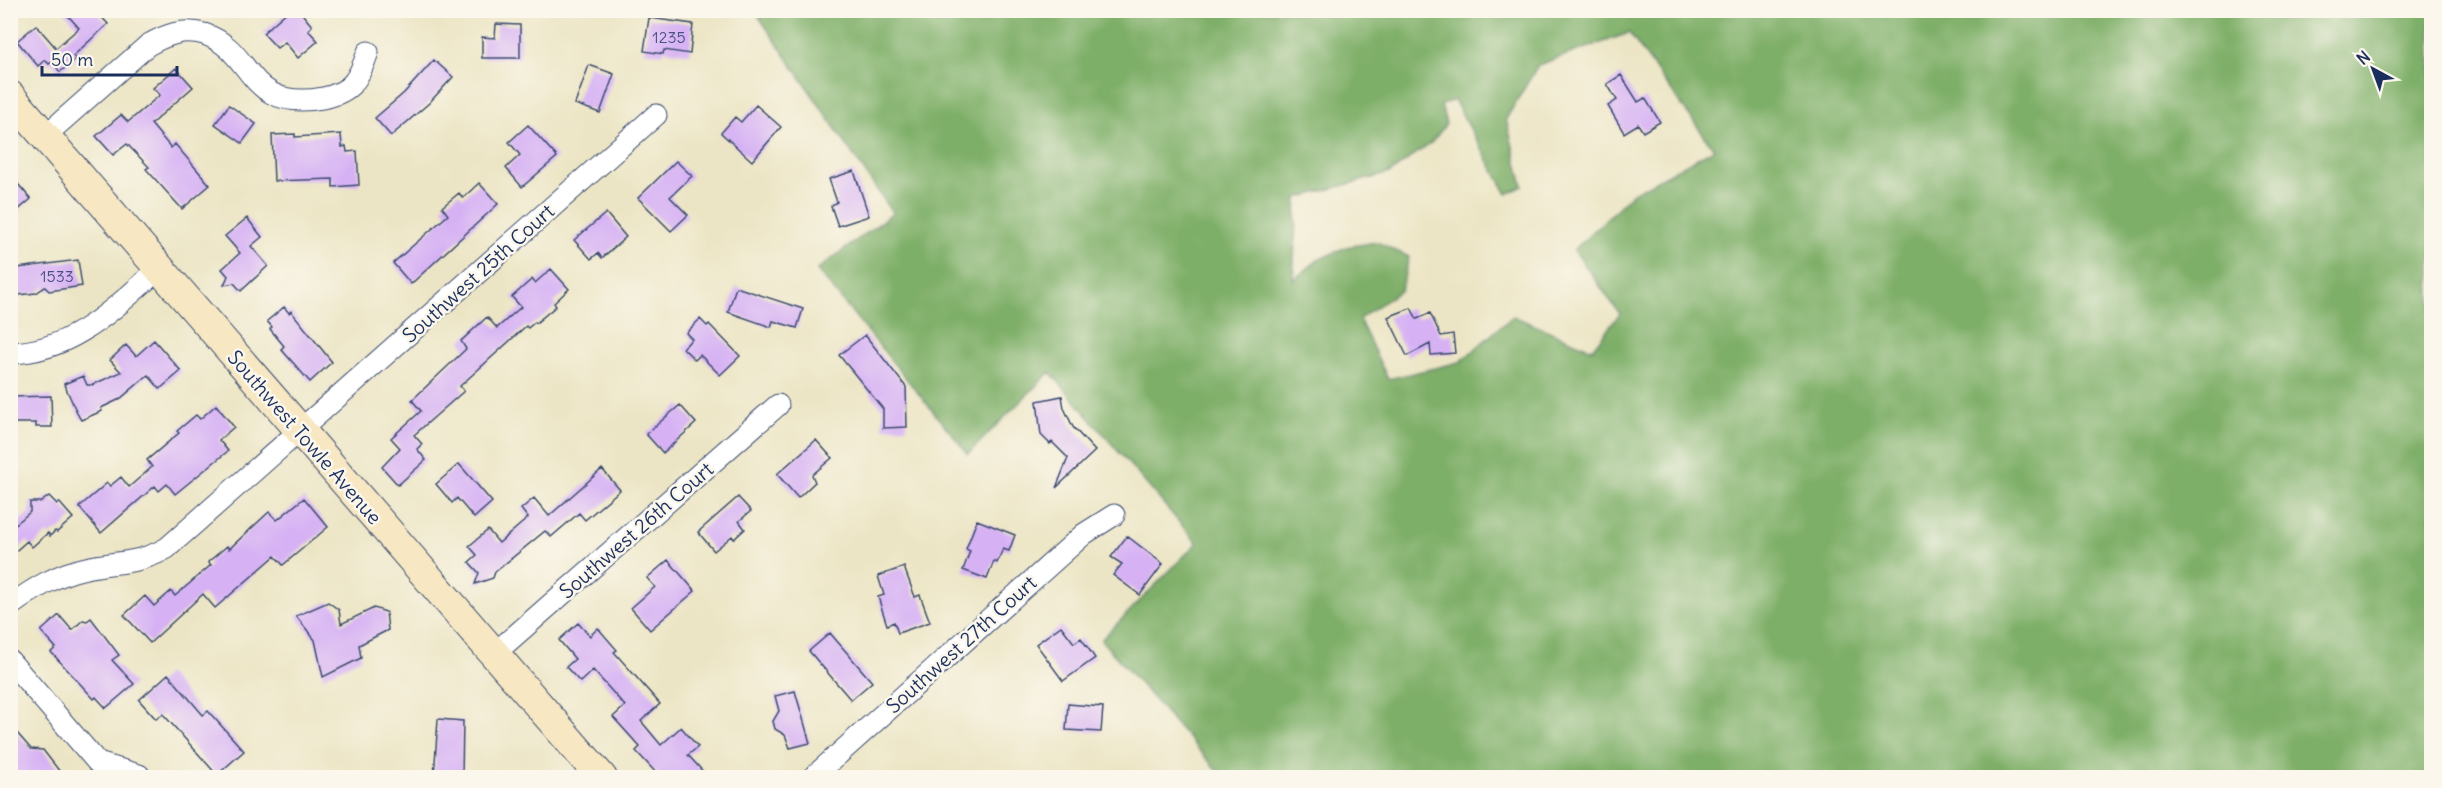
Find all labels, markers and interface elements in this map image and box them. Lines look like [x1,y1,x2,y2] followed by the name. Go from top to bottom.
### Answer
[652,27,686,47] house number: 1235
[42,39,177,77] scale bar
[2343,39,2403,99] north arrow
[2352,47,2374,69] text: N
[51,48,93,71] text: 50 m
[397,198,559,348] street label: Southwest 25th Court
[40,266,74,286] house number: 1533
[223,345,387,529] street label: Southwest Towle Avenue
[554,456,718,604] street label: Southwest 26th Court
[881,570,1042,718] street label: Southwest 27th Court

